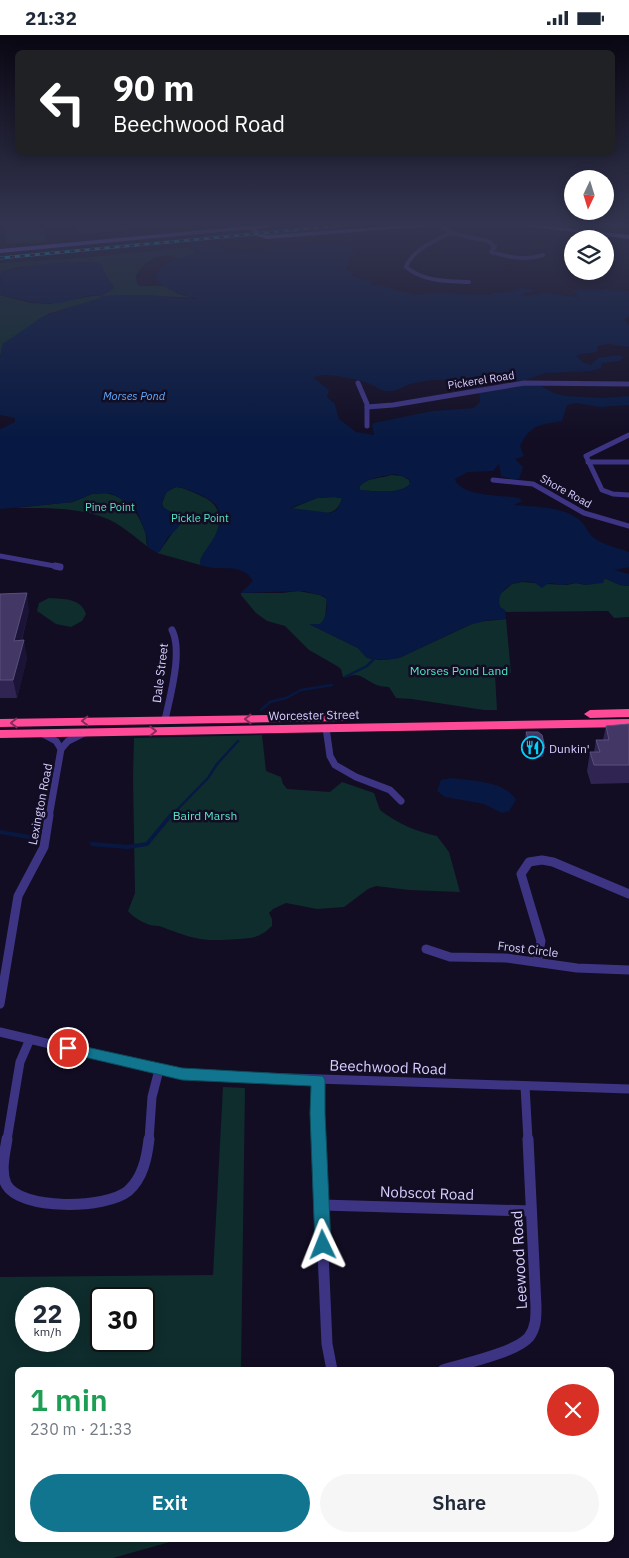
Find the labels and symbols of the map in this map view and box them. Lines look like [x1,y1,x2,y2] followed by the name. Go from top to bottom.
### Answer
[564,170,614,220] north arrow
[447,368,515,392] street label: Pickerel Road
[103,389,166,403] water label: Morses Pond
[538,471,594,511] street label: Shore Road
[85,500,135,514] park label: Pine Point
[171,511,229,525] park label: Pickle Point
[149,642,171,704] street label: Dale Street
[410,663,508,678] park label: Morses Pond Land
[268,707,360,723] street label: Worcester Street
[244,714,252,724] one-way arrow
[81,716,89,726] one-way arrow
[10,717,18,728] one-way arrow
[150,726,157,736] one-way arrow
[521,736,545,760] restaurant icon: Dunkin'
[549,741,590,756] place label: Dunkin'
[25,762,55,846] street label: Lexington Road
[173,808,237,823] park label: Baird Marsh
[497,938,560,960] street label: Frost Circle
[47,1027,89,1069] pin
[329,1055,447,1079] street label: Beechwood Road
[380,1182,474,1204] street label: Nobscot Road
[507,1210,531,1310] street label: Leewood Road
[296,1218,348,1270] position arrow
[90,1287,155,1352] speed limit sign: 30

